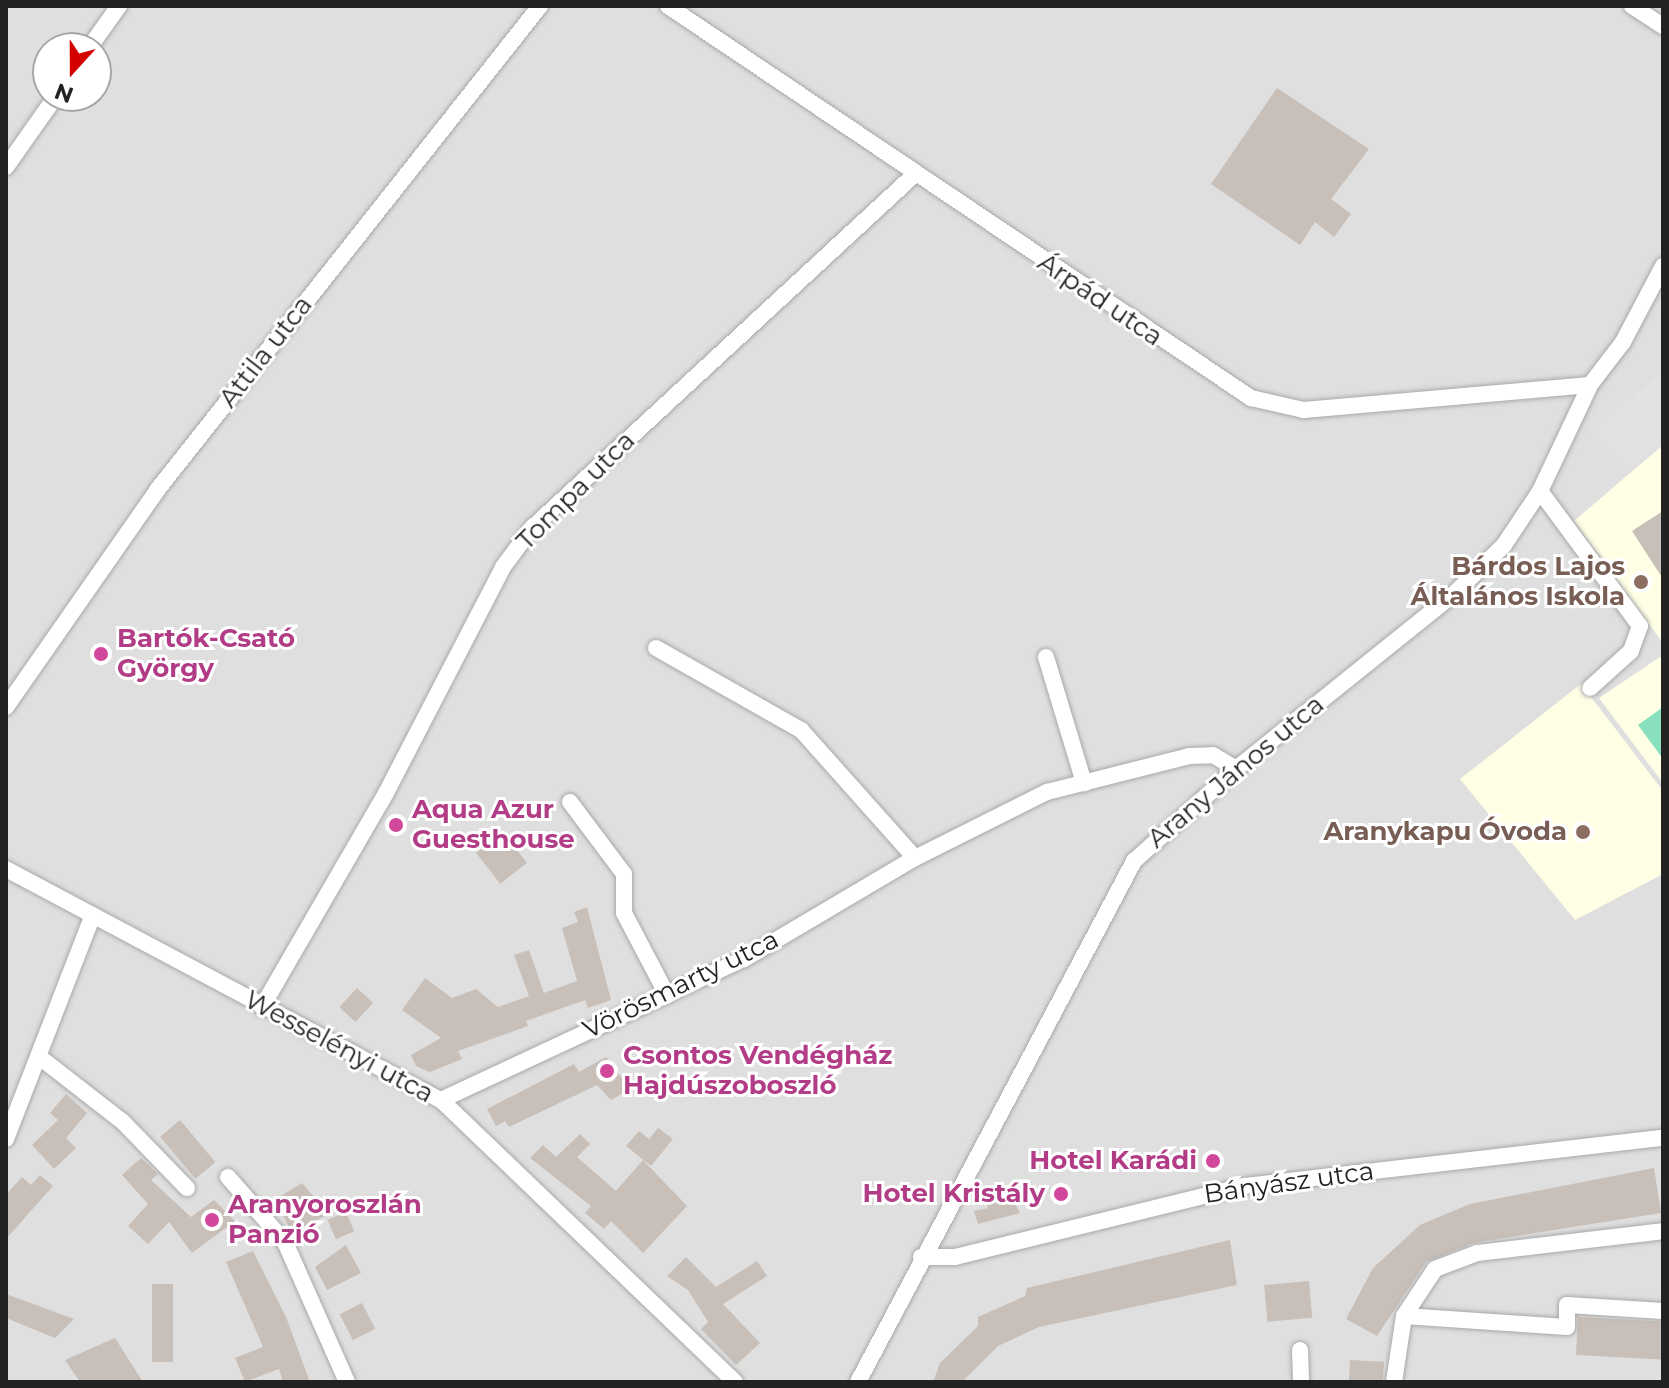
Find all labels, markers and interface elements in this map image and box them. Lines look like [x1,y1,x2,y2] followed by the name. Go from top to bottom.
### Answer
[32,32,112,112] north arrow
[51,77,77,109] text: N
[1032,247,1168,353] street label: Árpád utca
[213,290,319,414] street label: Attila utca
[510,425,642,557] street label: Tompa utca
[1411,551,1625,612] place label: Bárdos Lajos Általános Iskola
[1632,573,1650,591] marker: Bárdos Lajos Általános Iskola
[117,623,295,684] place label: Bartók-Csató György
[92,645,110,663] marker: Bartók-Csató György
[1141,689,1331,855] street label: Arany János utca
[412,794,575,856] place label: Aqua Azur Guesthouse
[387,816,405,834] marker: Aqua Azur Guesthouse
[1323,816,1567,848] place label: Aranykapu Óvoda
[1574,823,1592,841] marker: Aranykapu Óvoda
[578,924,784,1046] street label: Vörösmarty utca
[239,984,439,1110] street label: Wesselényi utca
[623,1040,892,1102] place label: Csontos Vendégház Hajdúszoboszló
[598,1062,616,1080] marker: Csontos Vendégház Hajdúszoboszló
[1029,1145,1197,1177] place label: Hotel Karádi
[1204,1152,1222,1170] marker: Hotel Karádi
[1202,1156,1376,1210] street label: Bányász utca
[863,1178,1045,1210] place label: Hotel Kristály
[1052,1185,1070,1203] marker: Hotel Kristály
[228,1189,422,1250] place label: Aranyoroszlán Panzió
[203,1211,221,1229] marker: Aranyoroszlán Panzió

